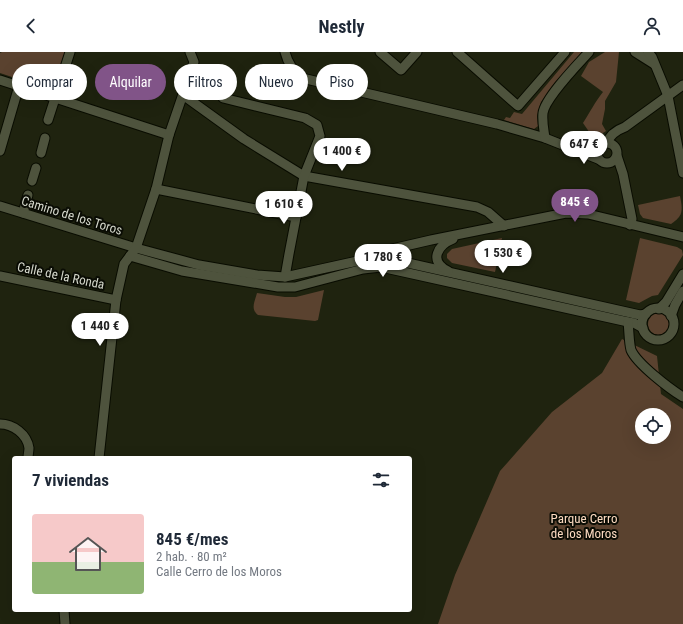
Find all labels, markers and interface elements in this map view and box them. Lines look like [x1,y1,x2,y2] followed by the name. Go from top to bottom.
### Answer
[20,15,42,37] icon: back
[641,15,663,37] icon: person
[319,16,364,37] text: Nestly
[12,64,87,100] chip: Comprar
[95,64,166,100] chip: Alquilar
[174,64,237,100] chip: Filtros
[245,64,308,100] chip: Nuevo
[316,64,368,100] chip: Piso
[556,131,612,165] pin: 647 €
[569,136,599,151] text: 647 €
[305,138,379,172] pin: 1 400 €
[323,143,361,158] text: 1 400 €
[547,189,603,223] pin: 845 €
[247,191,321,225] pin: 1 610 €
[20,193,124,238] street label: Camino de los Toros
[560,194,590,209] text: 845 €
[265,196,303,211] text: 1 610 €
[466,240,540,274] pin: 1 530 €
[346,244,420,278] pin: 1 780 €
[484,245,522,260] text: 1 530 €
[364,249,402,264] text: 1 780 €
[16,259,106,292] street label: Calle de la Ronda
[63,313,137,347] pin: 1 440 €
[81,318,119,333] text: 1 440 €
[635,408,671,444] map controls
[635,408,671,444] button: locate
[370,469,392,491] icon: filters
[32,470,109,490] text: 7 viviendas
[551,511,617,541] park label: Parque Cerro de los Moros
[156,529,228,549] text: 845 €/mes
[64,530,112,578] icon: home
[156,549,227,564] text: 2 hab. · 80 m²
[156,564,282,579] text: Calle Cerro de los Moros

